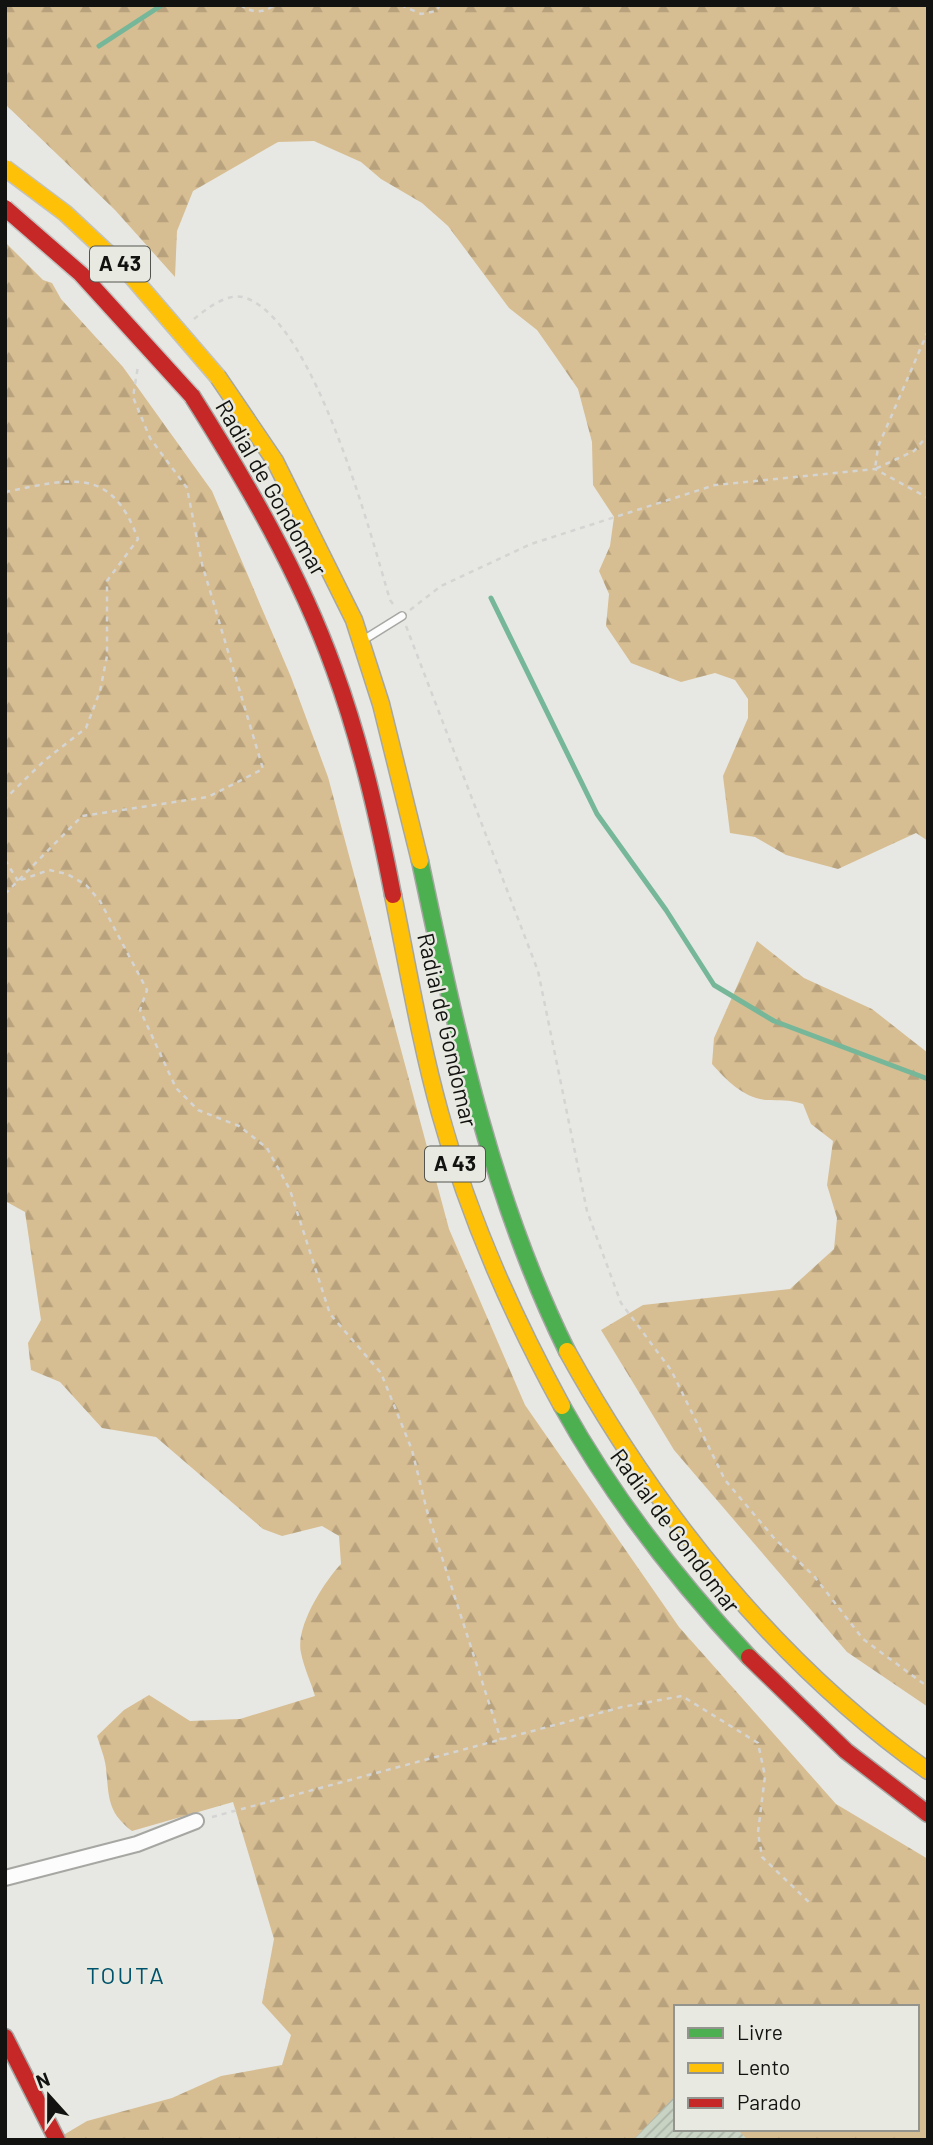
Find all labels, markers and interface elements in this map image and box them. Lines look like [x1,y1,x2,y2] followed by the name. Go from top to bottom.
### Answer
[90,246,150,282] road number: A 43
[210,395,334,581] street label: Radial de Gondomar
[412,930,484,1130] street label: Radial de Gondomar
[425,1146,485,1182] road number: A 43
[605,1443,747,1619] street label: Radial de Gondomar
[86,1960,166,1989] district label: TOUTA
[674,2005,919,2131] legend
[737,2019,783,2044] text: Livre
[737,2054,790,2079] text: Lento
[14,2061,84,2131] north arrow
[33,2067,53,2093] text: N
[737,2089,801,2114] text: Parado

